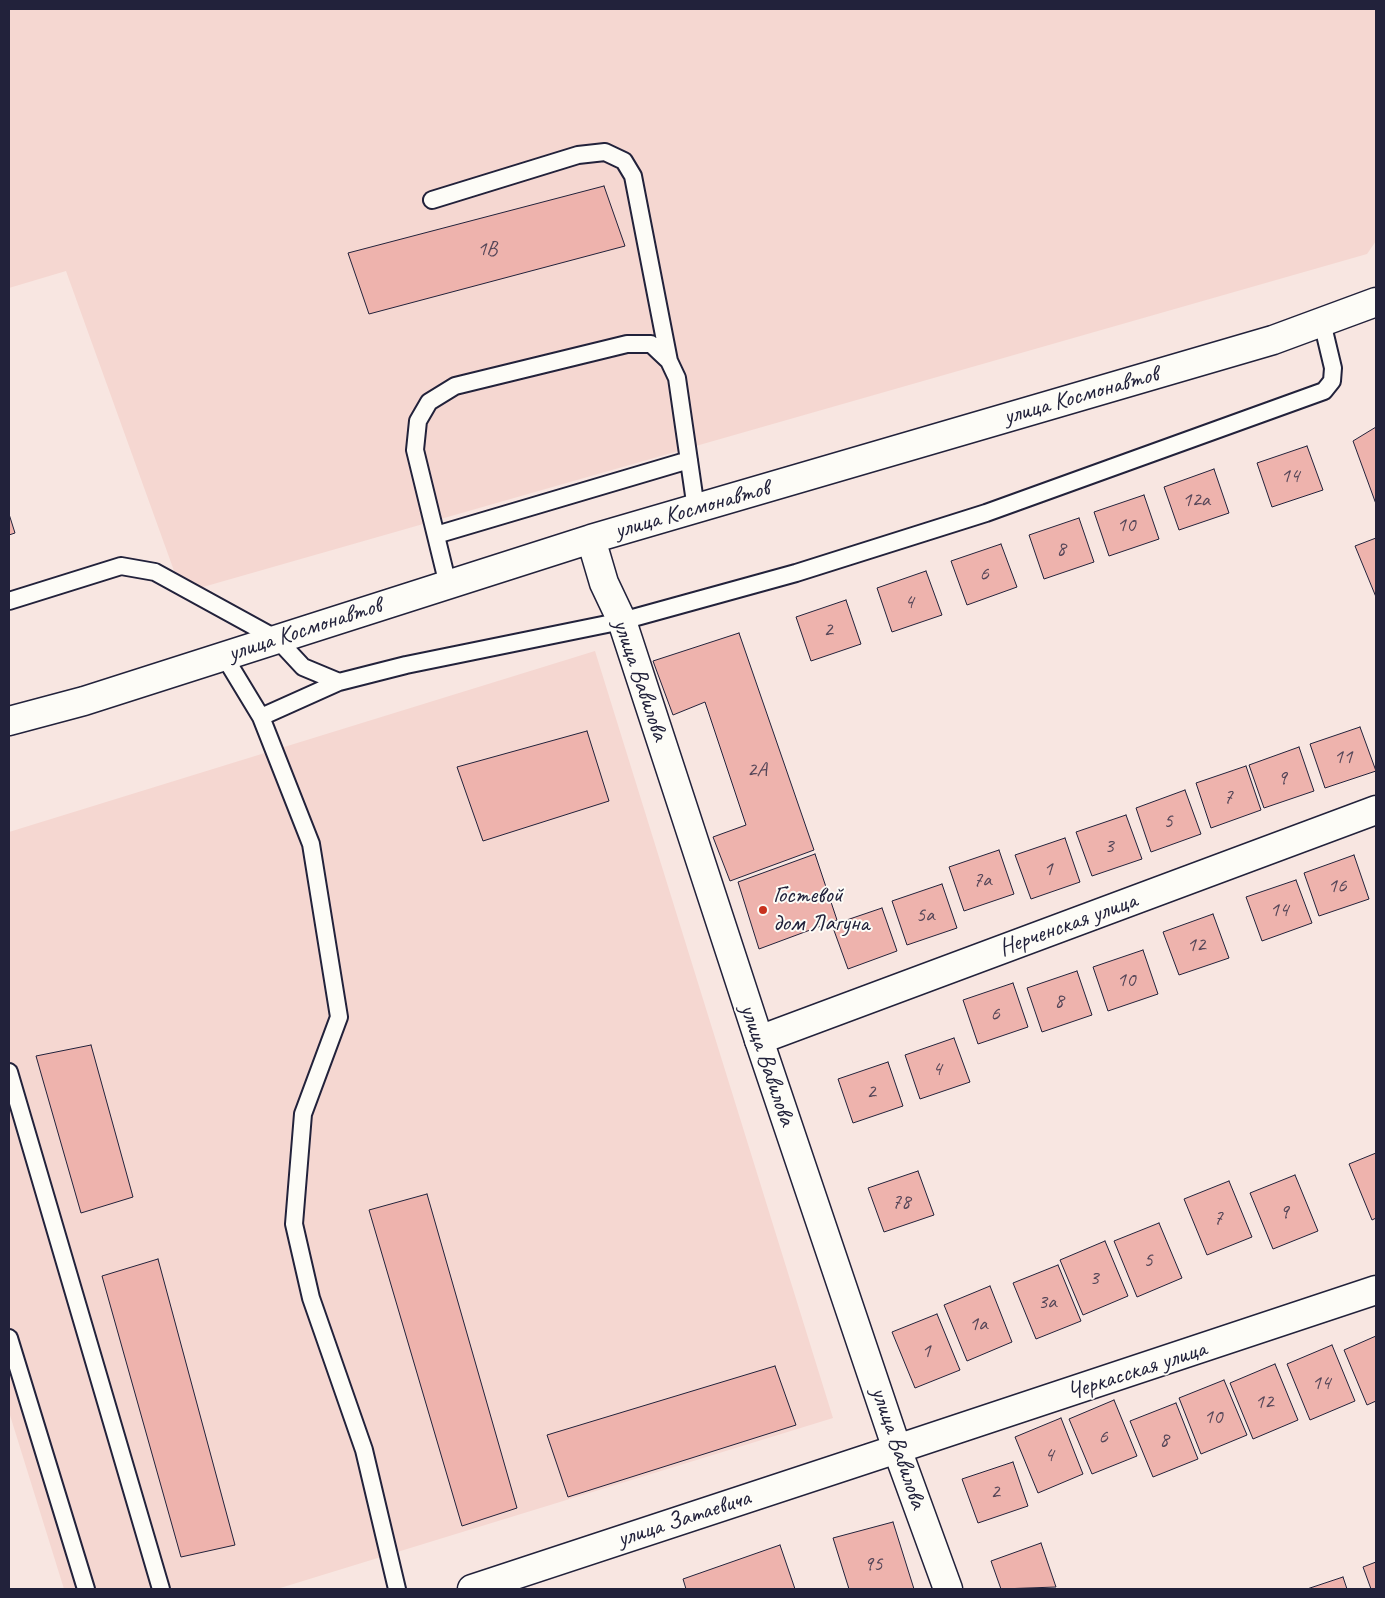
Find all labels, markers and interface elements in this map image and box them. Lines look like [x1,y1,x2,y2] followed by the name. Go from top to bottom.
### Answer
[477,236,497,262] house number: 1В
[1000,360,1162,432] street label: улица Космонавтов
[1281,463,1299,489] house number: 14
[611,474,773,546] street label: улица Космонавтов
[1182,487,1210,513] house number: 12а
[1117,512,1135,538] house number: 10
[1056,536,1066,562] house number: 8
[979,561,989,587] house number: 6
[904,589,914,615] house number: 4
[225,592,385,668] street label: улица Космонавтов
[606,616,674,744] street label: улица Вавилова
[823,617,833,643] house number: 2
[1334,744,1352,770] house number: 11
[747,757,767,783] house number: 2А
[1277,765,1287,791] house number: 9
[1223,784,1233,810] house number: 7
[1163,808,1173,834] house number: 5
[1104,833,1114,859] house number: 3
[1043,856,1053,882] house number: 1
[973,867,991,893] house number: 7а
[1328,873,1346,899] house number: 16
[773,882,869,938] place label: Гостевой дом Лагуна
[995,887,1141,963] street label: Нерченская улица
[1270,897,1288,923] house number: 14
[916,902,934,928] house number: 5а
[757,904,769,916] marker: Гостевой дом Лагуна
[1187,932,1205,958] house number: 12
[1117,967,1135,993] house number: 10
[1054,988,1064,1014] house number: 8
[733,1001,801,1129] street label: улица Вавилова
[990,1001,1000,1027] house number: 6
[932,1056,942,1082] house number: 4
[866,1079,876,1105] house number: 2
[892,1189,910,1215] house number: 78
[1279,1199,1289,1225] house number: 9
[1213,1205,1223,1231] house number: 7
[1143,1247,1153,1273] house number: 5
[1089,1265,1099,1291] house number: 3
[1038,1289,1056,1315] house number: 3а
[969,1311,987,1337] house number: 1а
[1064,1335,1210,1407] street label: Черкасская улица
[921,1338,931,1364] house number: 1
[1312,1370,1330,1396] house number: 14
[864,1384,932,1512] street label: улица Вавилова
[1255,1389,1273,1415] house number: 12
[1204,1404,1222,1430] house number: 10
[1098,1424,1108,1450] house number: 6
[1159,1427,1169,1453] house number: 8
[1044,1442,1054,1468] house number: 4
[990,1479,1000,1505] house number: 2
[614,1484,754,1554] street label: улица Затаевича
[864,1551,882,1577] house number: 95

